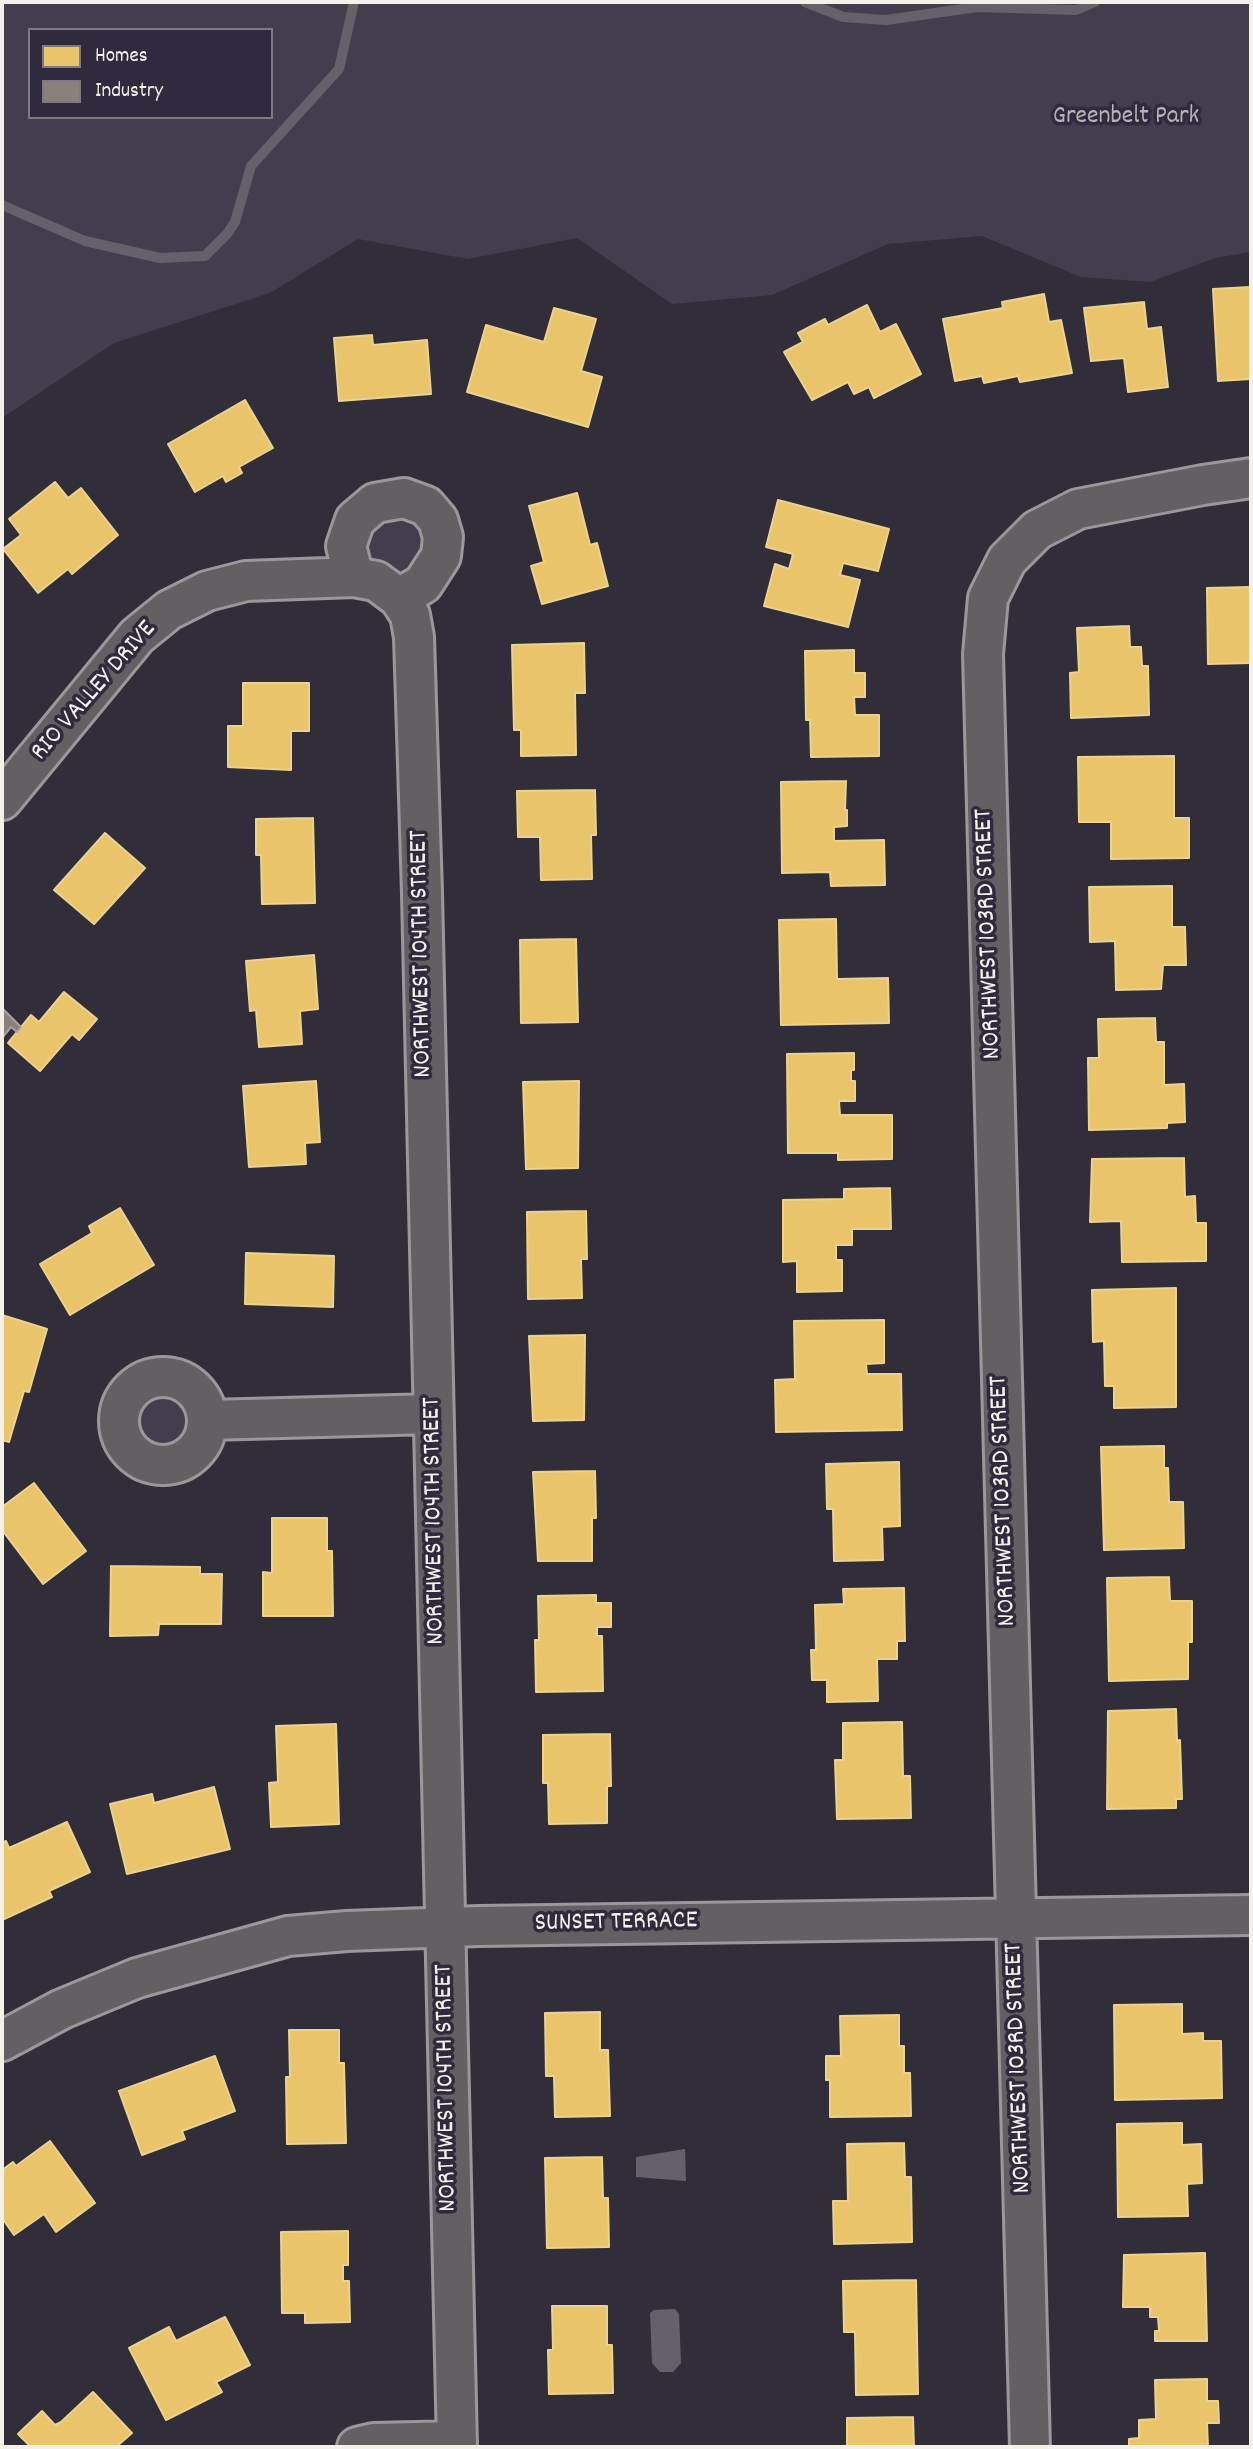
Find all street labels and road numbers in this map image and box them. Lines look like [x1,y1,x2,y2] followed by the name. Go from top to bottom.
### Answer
[26,616,164,768] street label: RIO VALLEY DRIVE
[970,808,1010,1060] street label: NORTHWEST 103RD STREET
[405,830,441,1078] street label: NORTHWEST 104TH STREET
[985,1375,1025,1627] street label: NORTHWEST 103RD STREET
[418,1397,454,1645] street label: NORTHWEST 104TH STREET
[534,1907,698,1941] street label: SUNSET TERRACE
[1000,1942,1040,2194] street label: NORTHWEST 103RD STREET
[430,1964,466,2212] street label: NORTHWEST 104TH STREET

